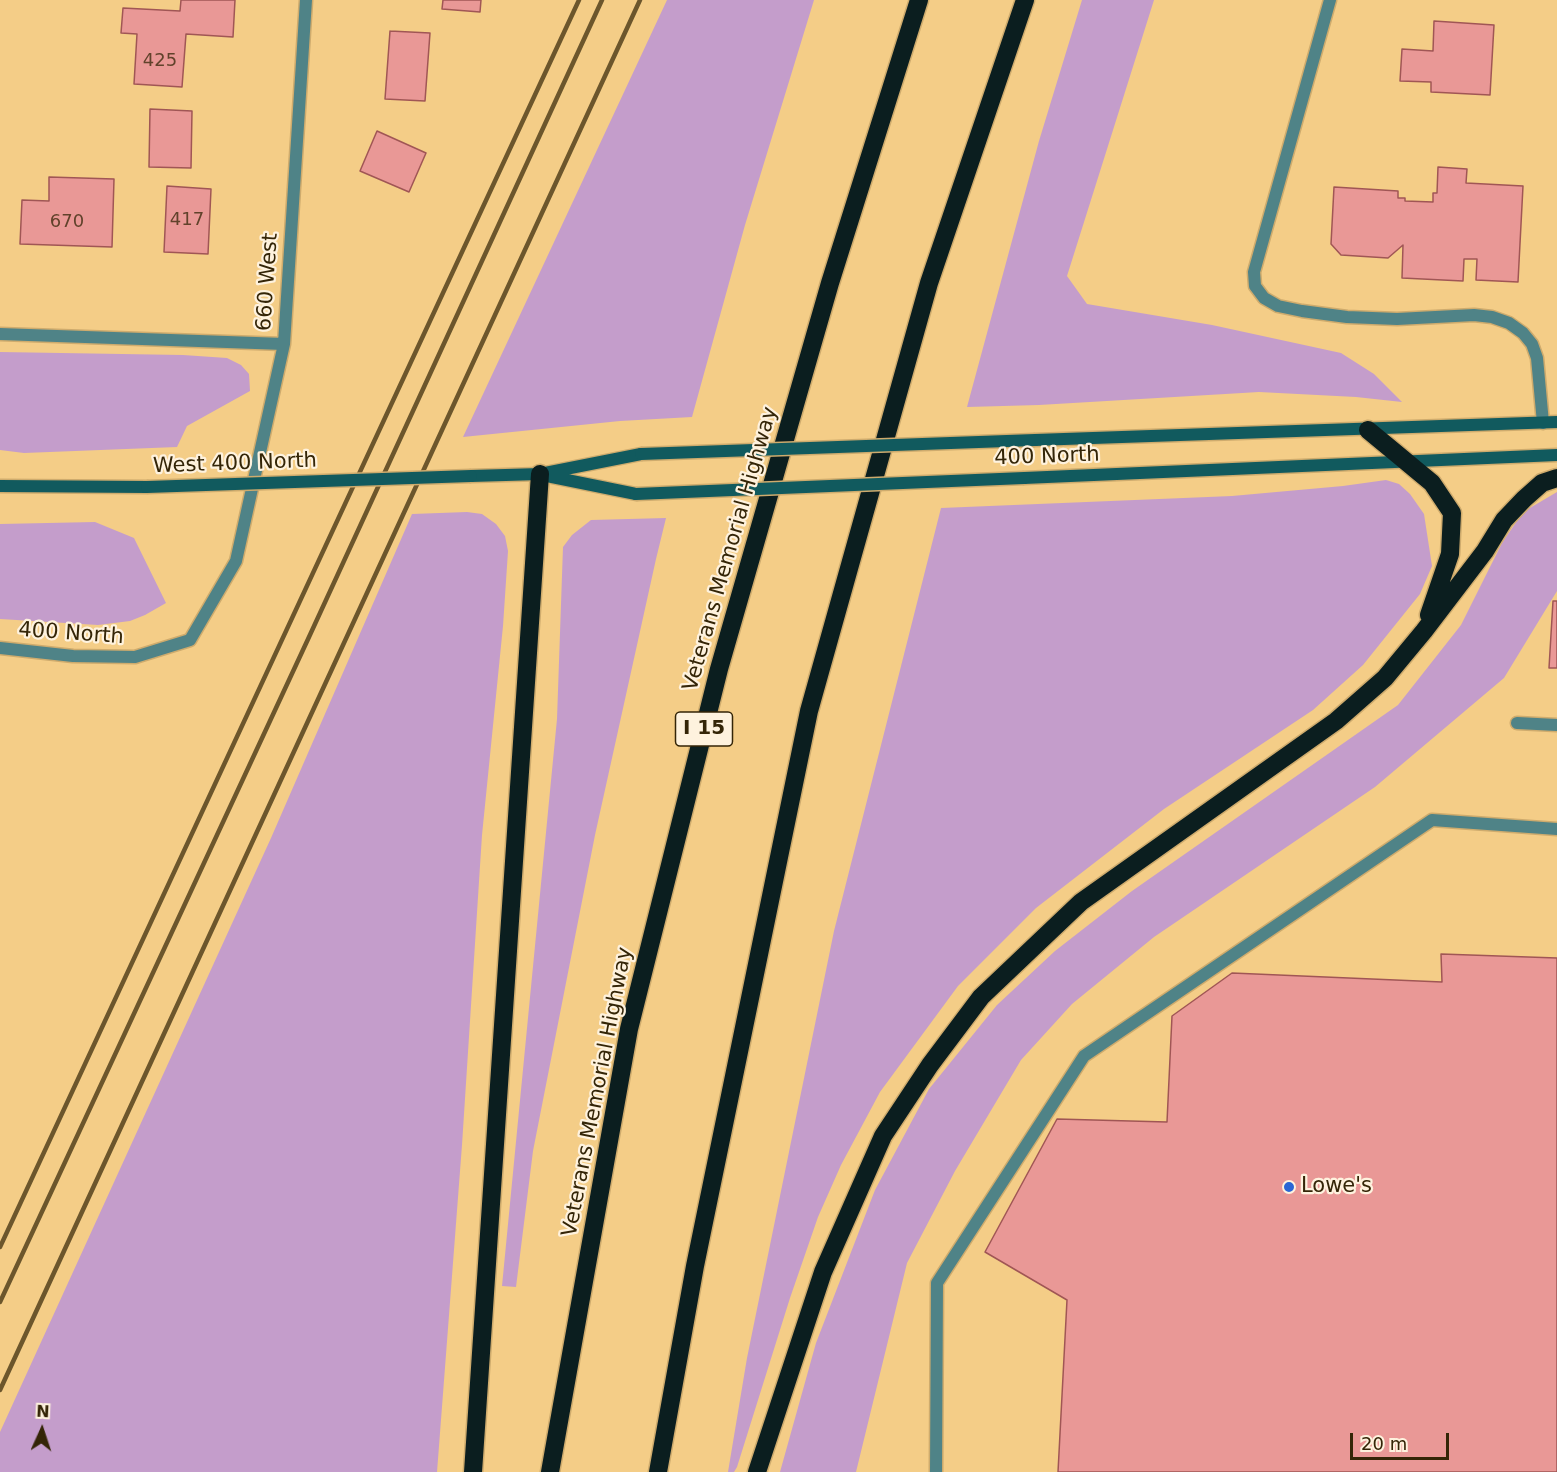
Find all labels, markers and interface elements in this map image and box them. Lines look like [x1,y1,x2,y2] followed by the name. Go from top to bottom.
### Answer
[143,50,177,72] house number: 425
[170,209,204,231] house number: 417
[50,211,84,233] house number: 670
[252,232,284,332] street label: 660 West
[678,404,784,694] street label: Veterans Memorial Highway
[994,443,1100,471] street label: 400 North
[153,449,317,479] street label: West 400 North
[18,618,124,650] street label: 400 North
[676,712,732,746] road number: I 15
[558,945,638,1239] street label: Veterans Memorial Highway
[1301,1174,1372,1200] place label: Lowe's
[1282,1180,1296,1194] marker: Lowe's
[12,1400,72,1460] north arrow
[36,1402,50,1421] text: N
[1353,1421,1452,1459] scale bar
[1361,1433,1407,1454] text: 20 m

